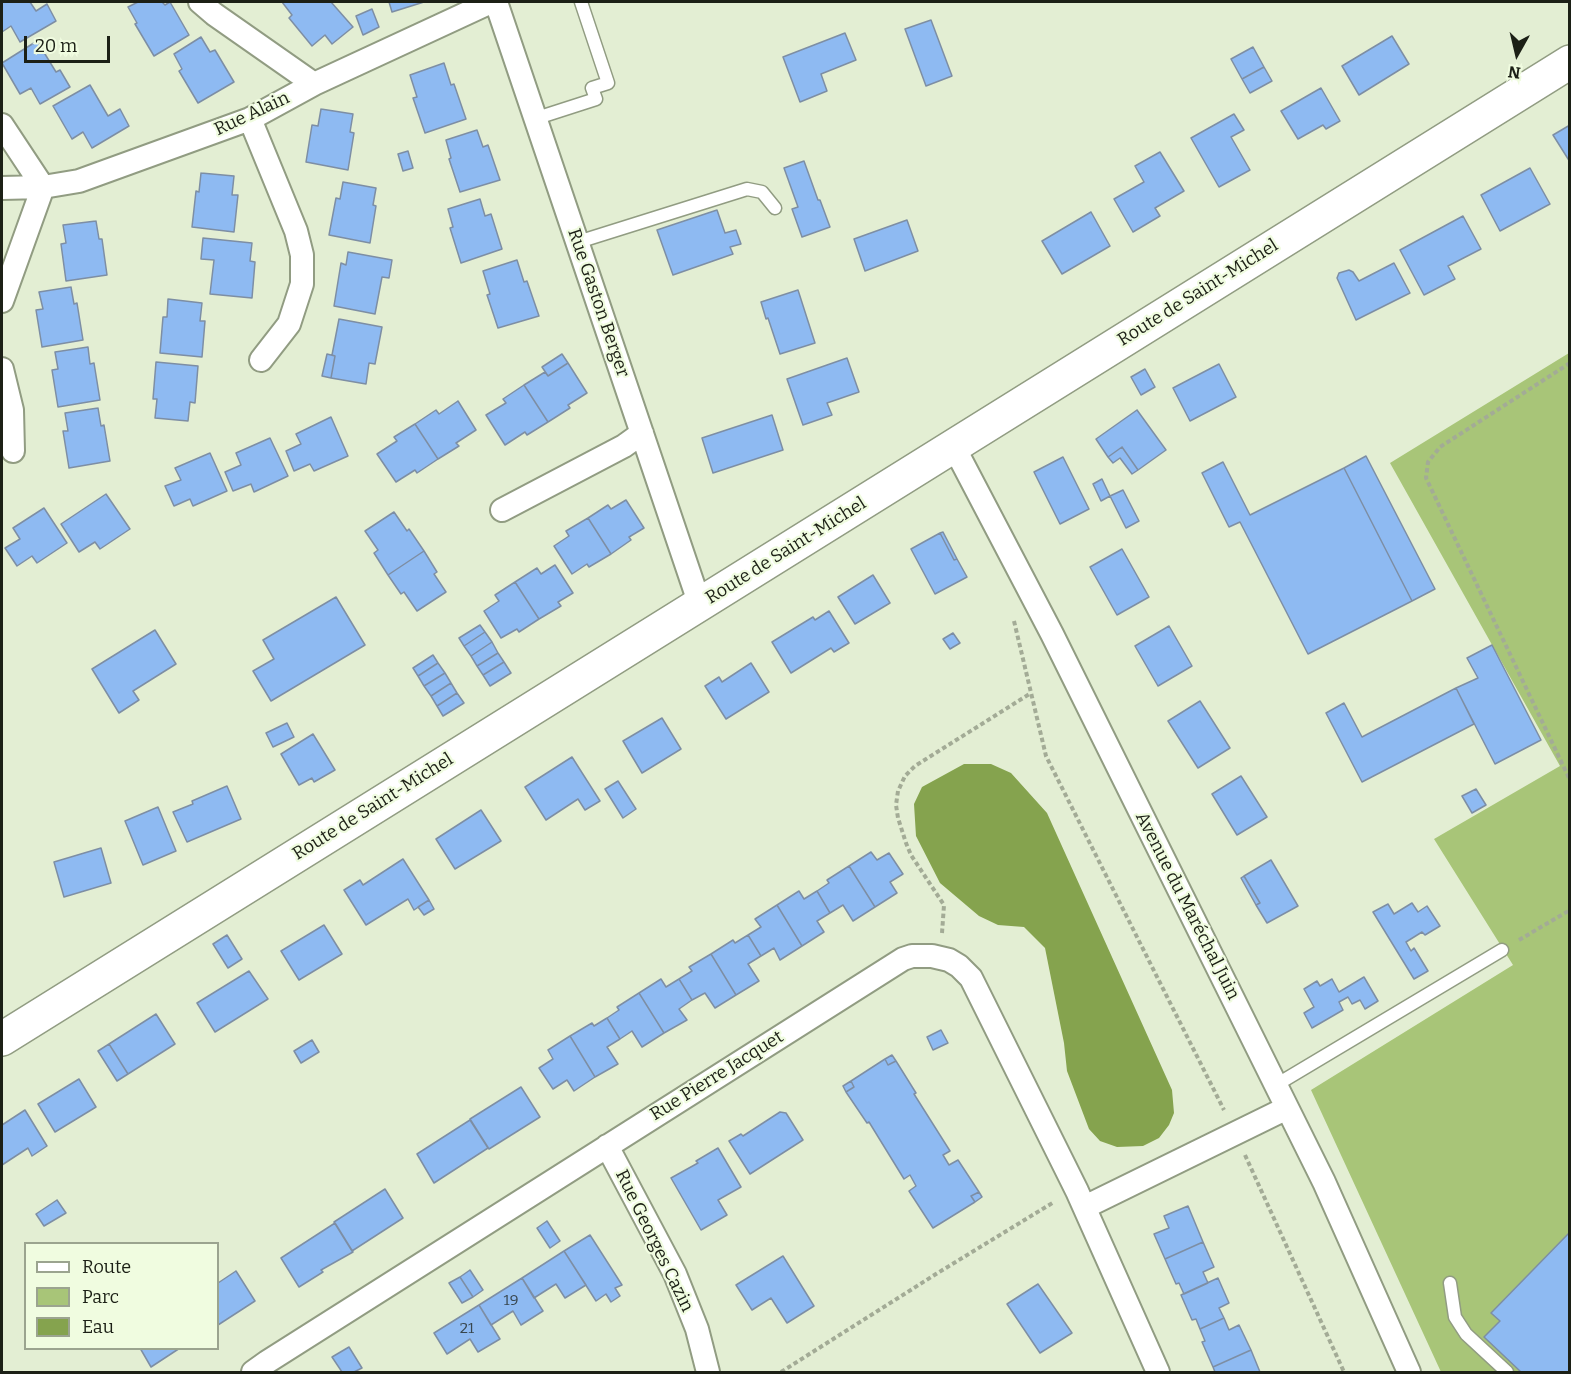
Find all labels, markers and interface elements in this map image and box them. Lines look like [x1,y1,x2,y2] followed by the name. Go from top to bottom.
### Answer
[27,24,112,62] scale bar
[1487,24,1547,84] north arrow
[35,35,77,57] text: 20 m
[1507,62,1522,83] text: N
[211,87,293,141] street label: Rue Alain
[562,226,634,380] street label: Rue Gaston Berger
[1114,235,1282,351] street label: Route de Saint-Michel
[702,493,870,609] street label: Route de Saint-Michel
[289,749,457,865] street label: Route de Saint-Michel
[1130,809,1244,1003] street label: Avenue du Maréchal Juin
[646,1026,788,1126] street label: Rue Pierre Jacquet
[610,1166,698,1316] street label: Rue Georges Cazin
[24,1242,219,1350] legend
[82,1256,131,1278] text: Route
[82,1286,119,1308] text: Parc
[504,1292,518,1310] house number: 19
[82,1316,114,1338] text: Eau
[460,1320,474,1338] house number: 21

